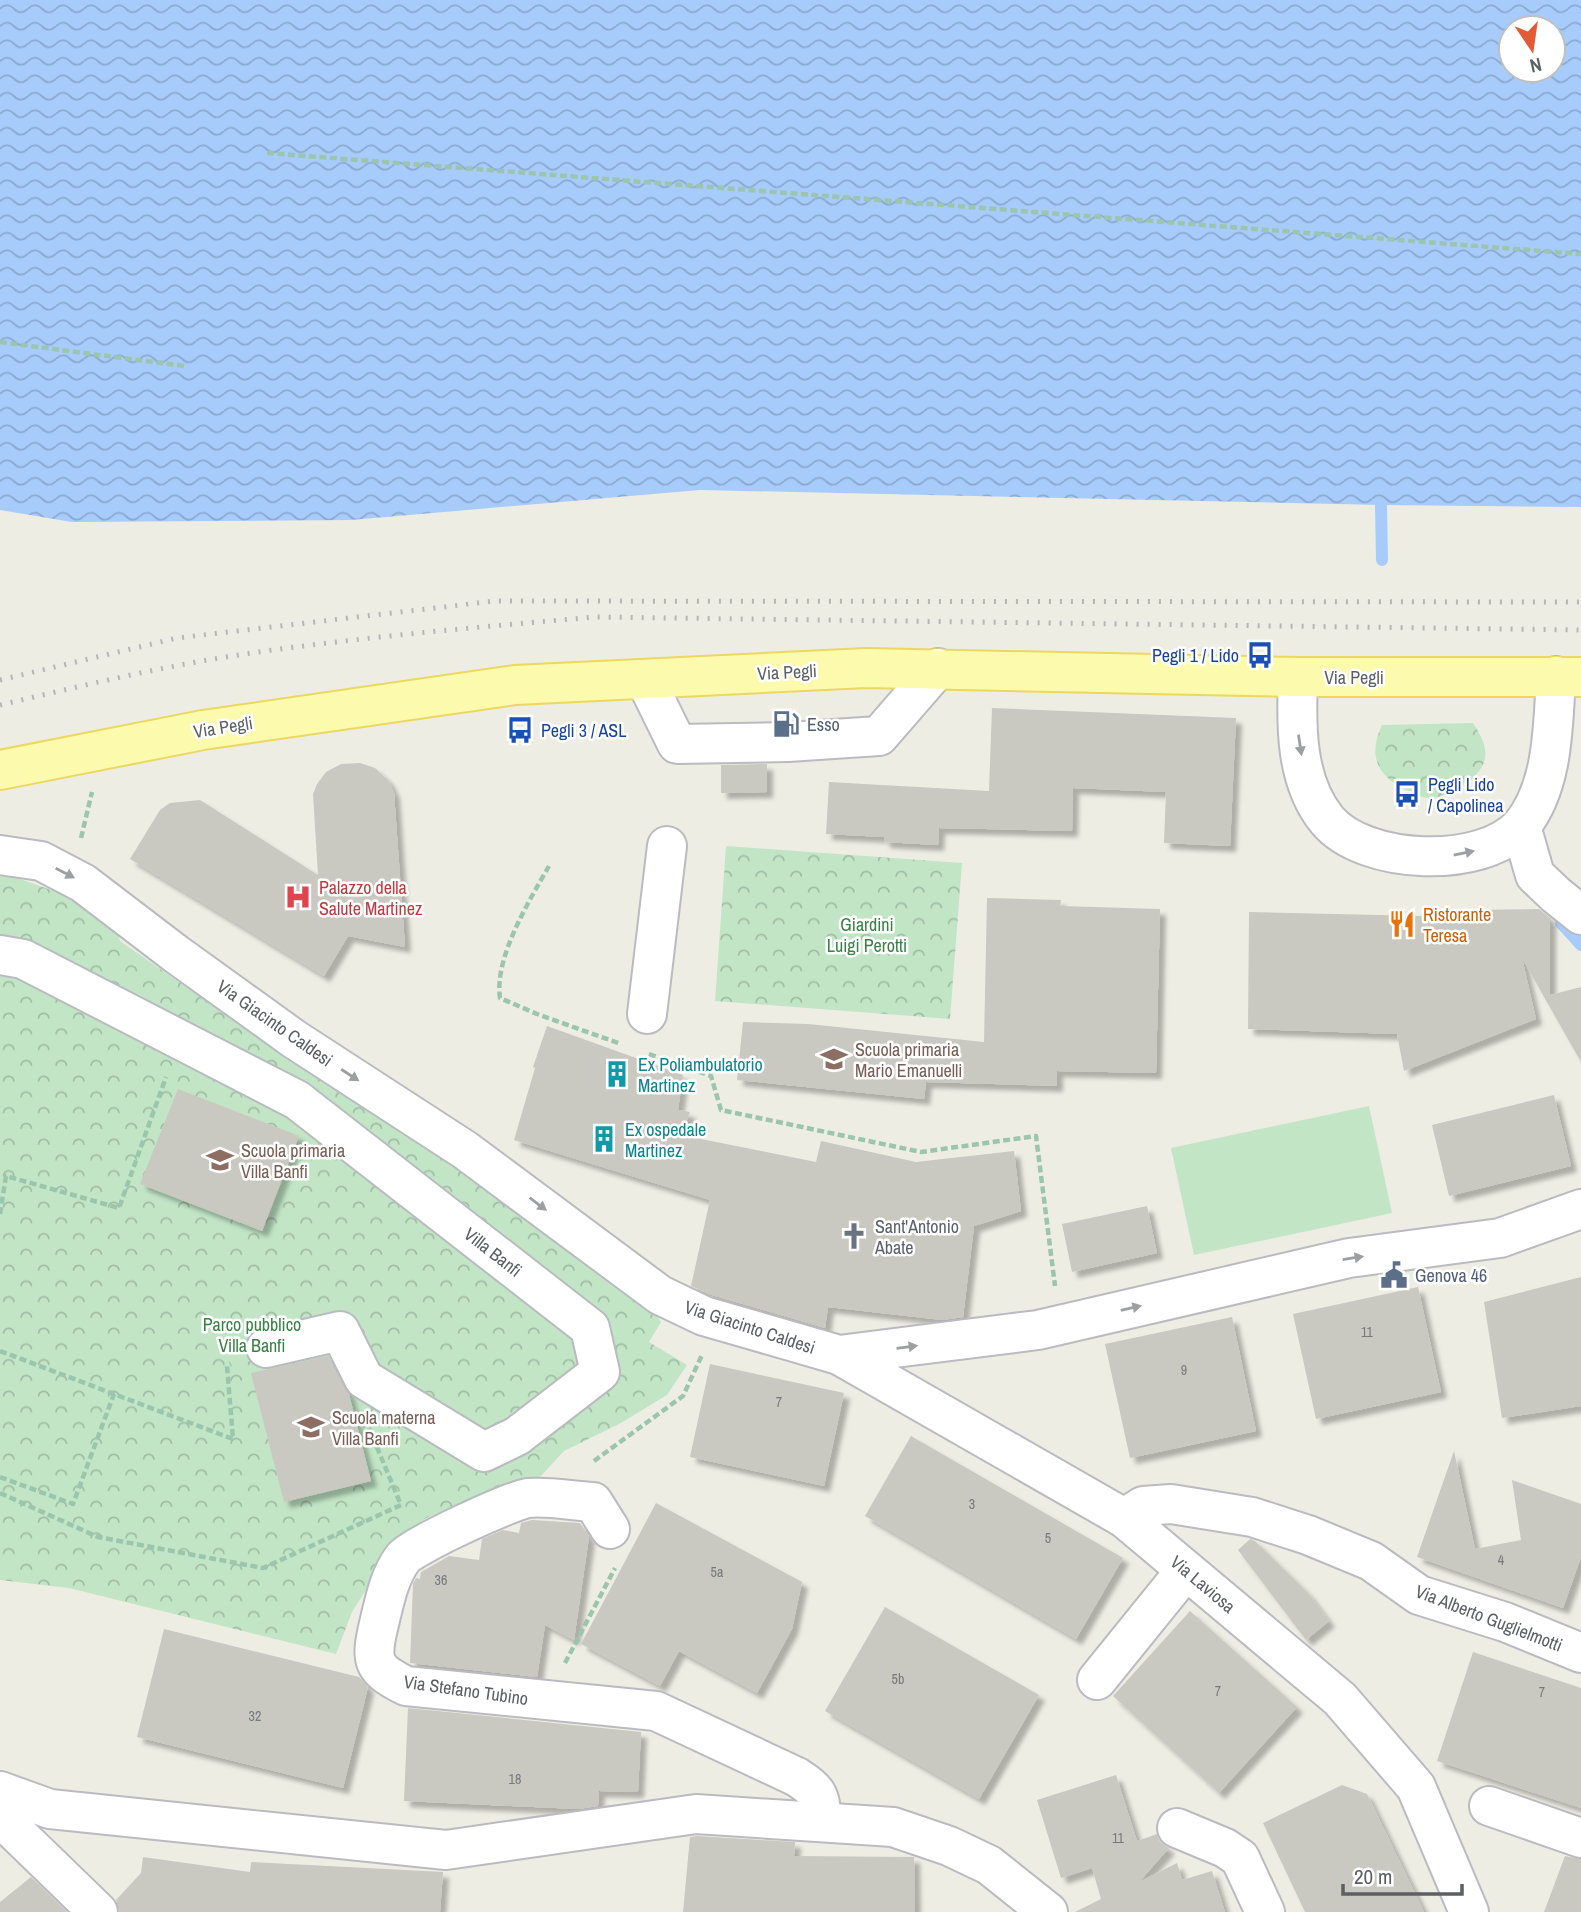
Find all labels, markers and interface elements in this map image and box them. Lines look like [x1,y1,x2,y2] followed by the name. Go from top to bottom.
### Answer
[1497,14,1567,84] north arrow
[1527,52,1544,79] text: N
[1245,640,1275,670] bus stop icon: Pegli 1 / Lido
[1152,643,1239,668] place label: Pegli 1 / Lido
[757,658,817,686] street label: Via Pegli
[1324,665,1384,690] street label: Via Pegli
[771,709,801,739] fuel station icon: Esso
[192,710,254,744] street label: Via Pegli
[807,712,840,737] place label: Esso
[505,715,535,745] bus stop icon: Pegli 3 / ASL
[541,718,626,743] place label: Pegli 3 / ASL
[1294,734,1305,756] one-way arrow
[1428,772,1504,818] place label: Pegli Lido / Capolinea
[1392,779,1422,809] bus stop icon: Pegli Lido / Capolinea
[1453,847,1475,858] one-way arrow
[55,868,75,879] one-way arrow
[319,875,422,921] place label: Palazzo della Salute Martinez
[283,882,313,912] hospital icon: Palazzo della Salute Martinez
[1423,902,1491,948] place label: Ristorante Teresa
[1387,909,1417,939] restaurant icon: Ristorante Teresa
[827,912,907,958] park label: Giardini Luigi Perotti
[212,974,338,1072] street label: Via Giacinto Caldesi
[855,1037,962,1083] place label: Scuola primaria Mario Emanuelli
[819,1044,849,1074] school or university icon: Scuola primaria Mario Emanuelli
[638,1052,763,1098] place label: Ex Poliambulatorio Martinez
[602,1059,632,1089] building icon: Ex Poliambulatorio Martinez
[341,1068,360,1081] one-way arrow
[625,1117,706,1163] place label: Ex ospedale Martinez
[589,1124,619,1154] building icon: Ex ospedale Martinez
[241,1138,345,1184] place label: Scuola primaria Villa Banfi
[205,1145,235,1175] school or university icon: Scuola primaria Villa Banfi
[529,1196,547,1210] one-way arrow
[874,1214,959,1260] place label: Sant'Antonio Abate
[839,1221,869,1251] church icon: Sant'Antonio Abate
[459,1222,527,1282] street label: Villa Banfi
[1342,1252,1364,1263] one-way arrow
[1379,1260,1409,1290] public building icon: Genova 46
[1415,1263,1487,1288] place label: Genova 46
[681,1294,819,1360] street label: Via Giacinto Caldesi
[1120,1303,1142,1314] one-way arrow
[203,1312,301,1358] park label: Parco pubblico Villa Banfi
[1361,1323,1374,1341] house number: 11
[896,1341,918,1352] one-way arrow
[1181,1361,1187,1379] house number: 9
[776,1393,782,1411] house number: 7
[332,1405,435,1451] place label: Scuola materna Villa Banfi
[296,1412,326,1442] school or university icon: Scuola materna Villa Banfi
[969,1495,975,1513] house number: 3
[1045,1529,1051,1547] house number: 5
[1165,1549,1241,1619] street label: Via Laviosa
[1498,1551,1505,1569] house number: 4
[711,1563,724,1581] house number: 5a
[435,1571,447,1589] house number: 36
[1412,1578,1566,1658] street label: Via Alberto Guglielmotti
[402,1669,530,1711] street label: Via Stefano Tubino
[892,1670,904,1688] house number: 5b
[1215,1682,1221,1700] house number: 7
[1539,1683,1545,1701] house number: 7
[249,1707,261,1725] house number: 32
[509,1770,521,1788] house number: 18
[1112,1829,1125,1847] house number: 11
[1343,1853,1462,1897] scale bar
[1354,1862,1392,1891] text: 20 m

